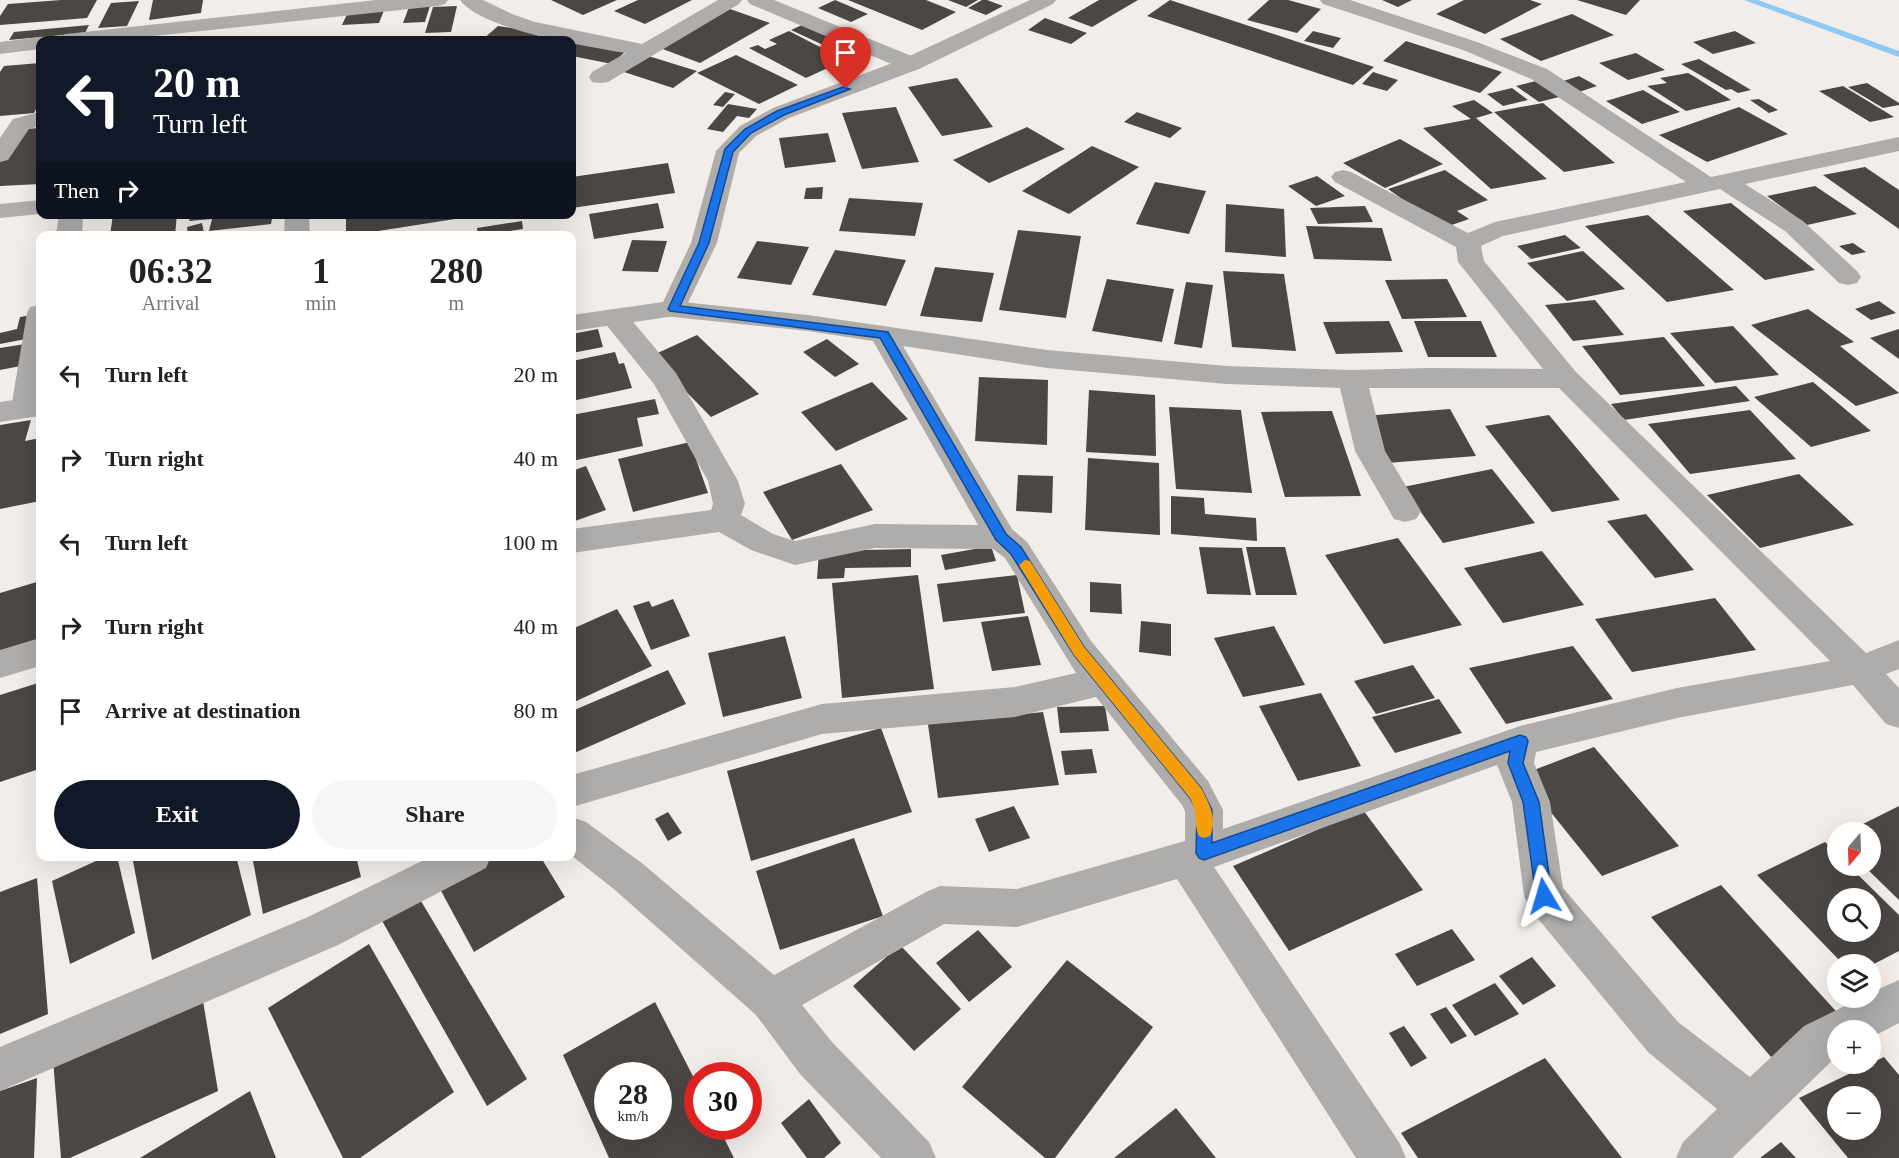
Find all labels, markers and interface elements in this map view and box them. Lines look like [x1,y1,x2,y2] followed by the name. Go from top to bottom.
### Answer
[820,27,871,89] pin
[829,36,862,69] icon: arrive
[54,60,132,138] icon: left
[153,60,241,106] text: 20 m
[153,109,247,139] text: Turn left
[111,174,144,207] icon: right
[54,178,99,203] text: Then
[129,251,213,291] text: 06:32
[312,251,330,291] text: 1
[429,251,483,291] text: 280
[142,292,200,314] text: Arrival
[305,292,337,314] text: min
[449,292,464,314] text: m
[54,359,87,392] icon: left
[105,362,188,387] text: Turn left
[513,362,558,387] text: 20 m
[54,443,87,476] icon: right
[105,446,204,471] text: Turn right
[513,446,558,471] text: 40 m
[54,527,87,560] icon: left
[105,530,188,555] text: Turn left
[502,530,558,555] text: 100 m
[54,611,87,644] icon: right
[105,614,204,639] text: Turn right
[513,614,558,639] text: 40 m
[54,695,87,728] icon: arrive
[105,698,301,723] text: Arrive at destination
[513,698,558,723] text: 80 m
[54,780,300,849] button: Exit
[312,780,558,849] button: Share
[1827,822,1881,876] north arrow
[1827,822,1881,1140] map controls
[1512,864,1576,928] position arrow
[1827,888,1881,942] button: search
[1827,954,1881,1008] button: layers
[1827,1020,1881,1074] button: +
[684,1062,762,1140] speed limit sign: 30
[618,1077,648,1110] text: 28
[1827,1086,1881,1140] button: −
[618,1108,648,1124] text: km/h

